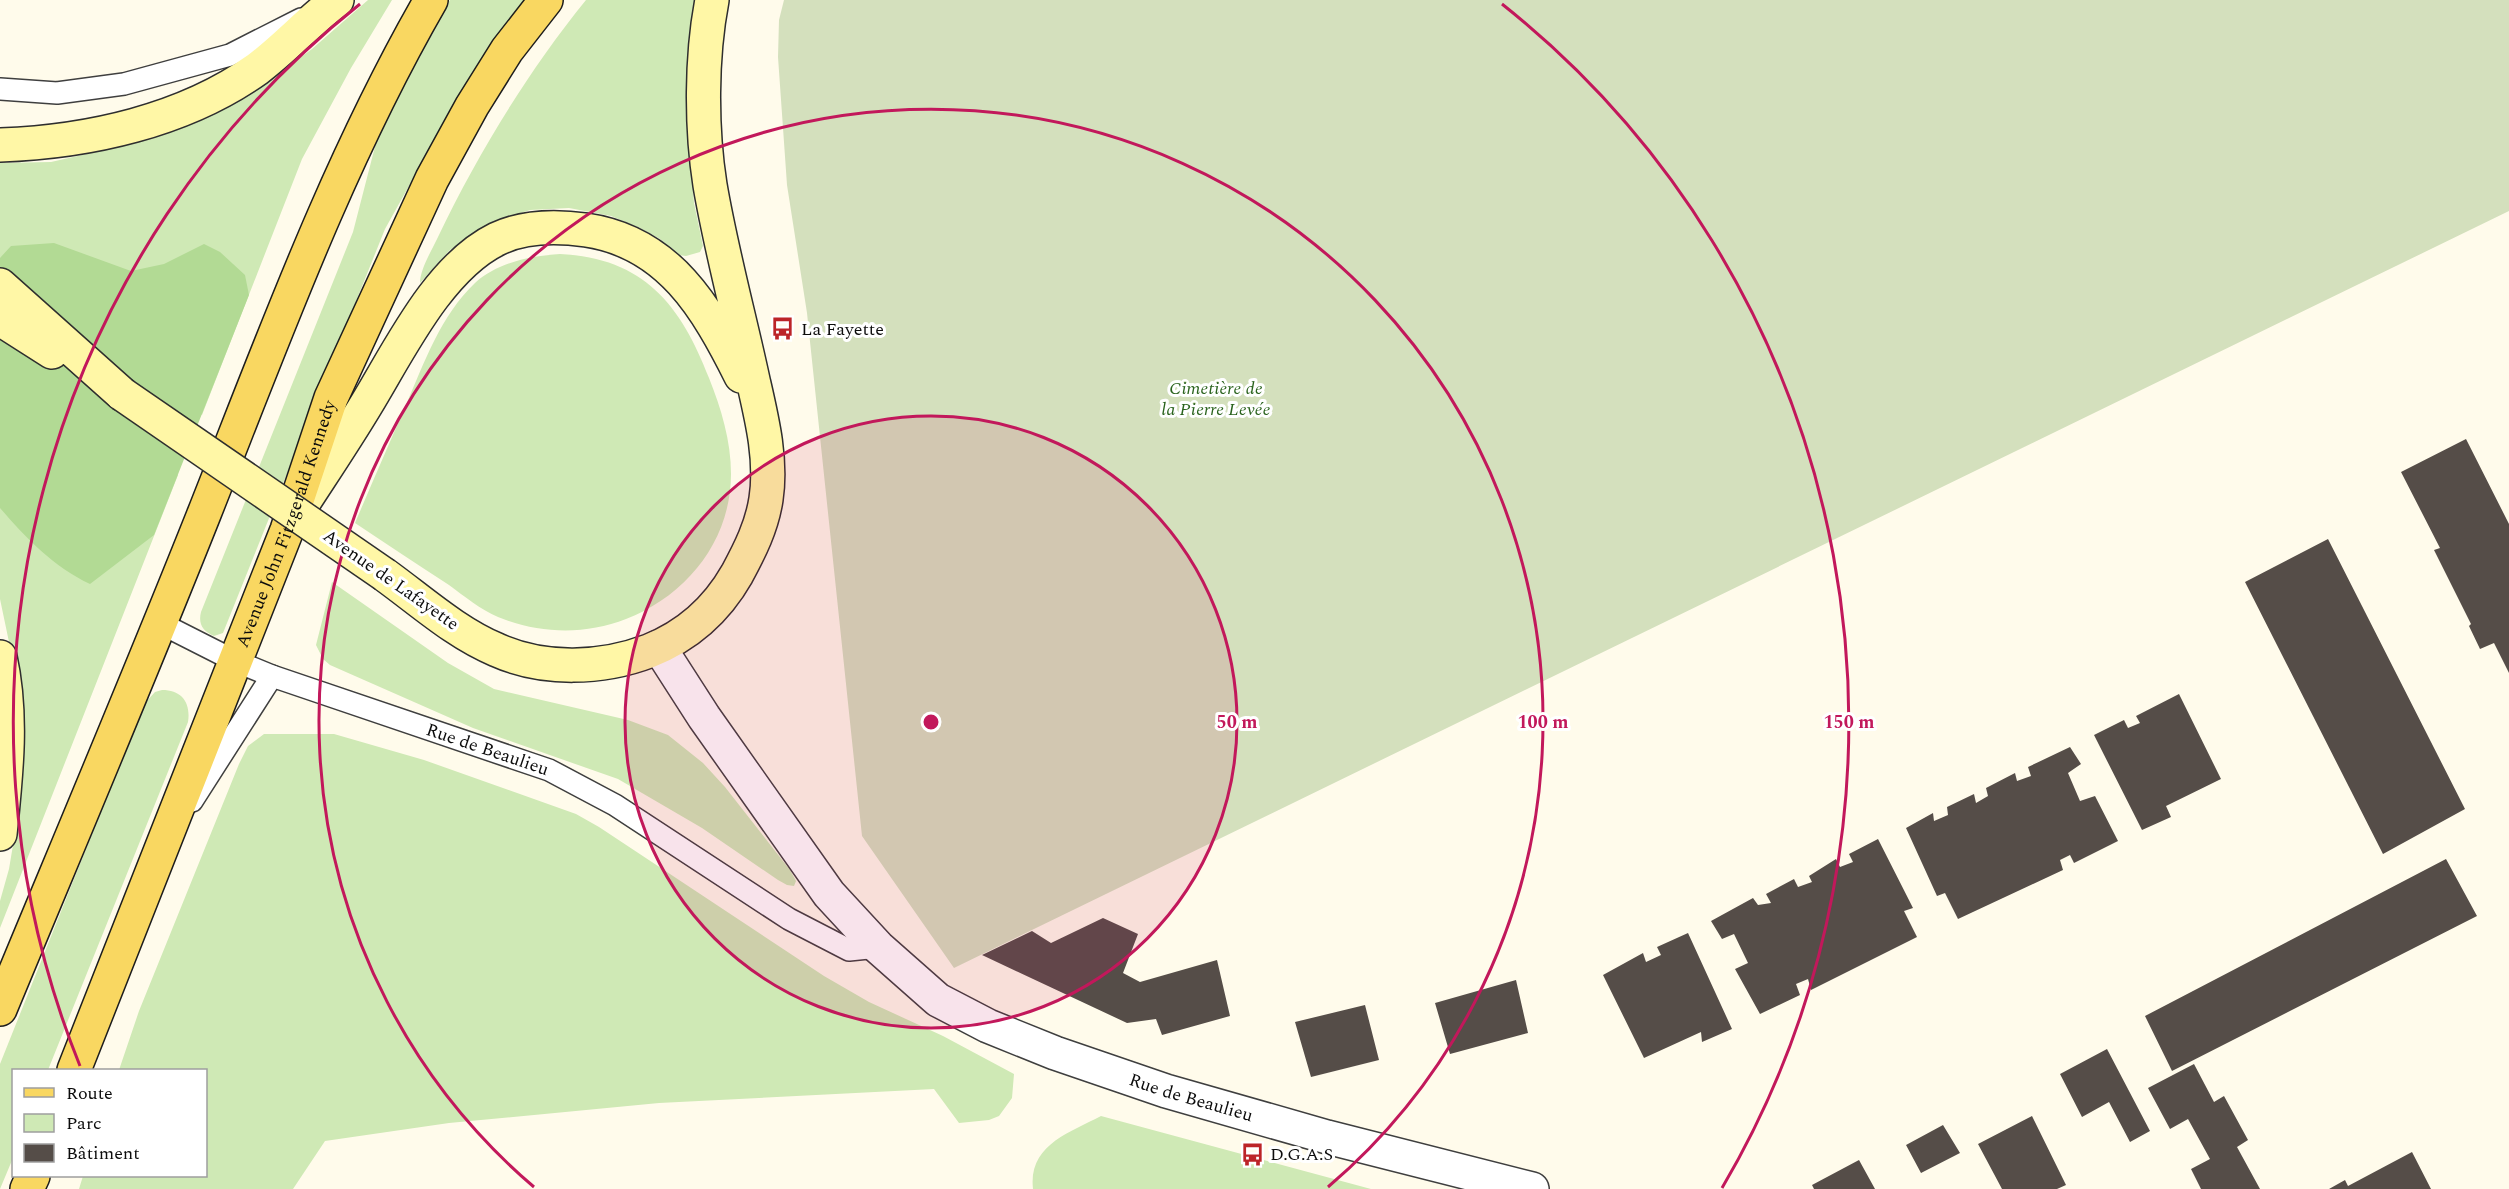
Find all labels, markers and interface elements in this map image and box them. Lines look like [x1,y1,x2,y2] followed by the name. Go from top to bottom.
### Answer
[770,316,796,342] bus stop icon: La Fayette
[801,316,884,343] place label: La Fayette
[1162,375,1270,423] park label: Cimetière de la Pierre Levée
[229,395,343,651] street label: Avenue John Fitzgerald Kennedy
[317,523,465,637] street label: Avenue de Lafayette
[1217,709,1257,736] text: 50 m
[1517,709,1569,736] text: 100 m
[1823,709,1875,736] text: 150 m
[921,712,941,732] centre of rings
[423,716,552,782] street label: Rue de Beaulieu
[1126,1066,1256,1129] street label: Rue de Beaulieu
[12,1069,207,1177] legend
[66,1080,113,1107] text: Route
[66,1110,102,1137] text: Parc
[66,1140,140,1167] text: Bâtiment
[1239,1141,1265,1167] bus stop icon: D.G.A.S
[1270,1141,1333,1168] place label: D.G.A.S

